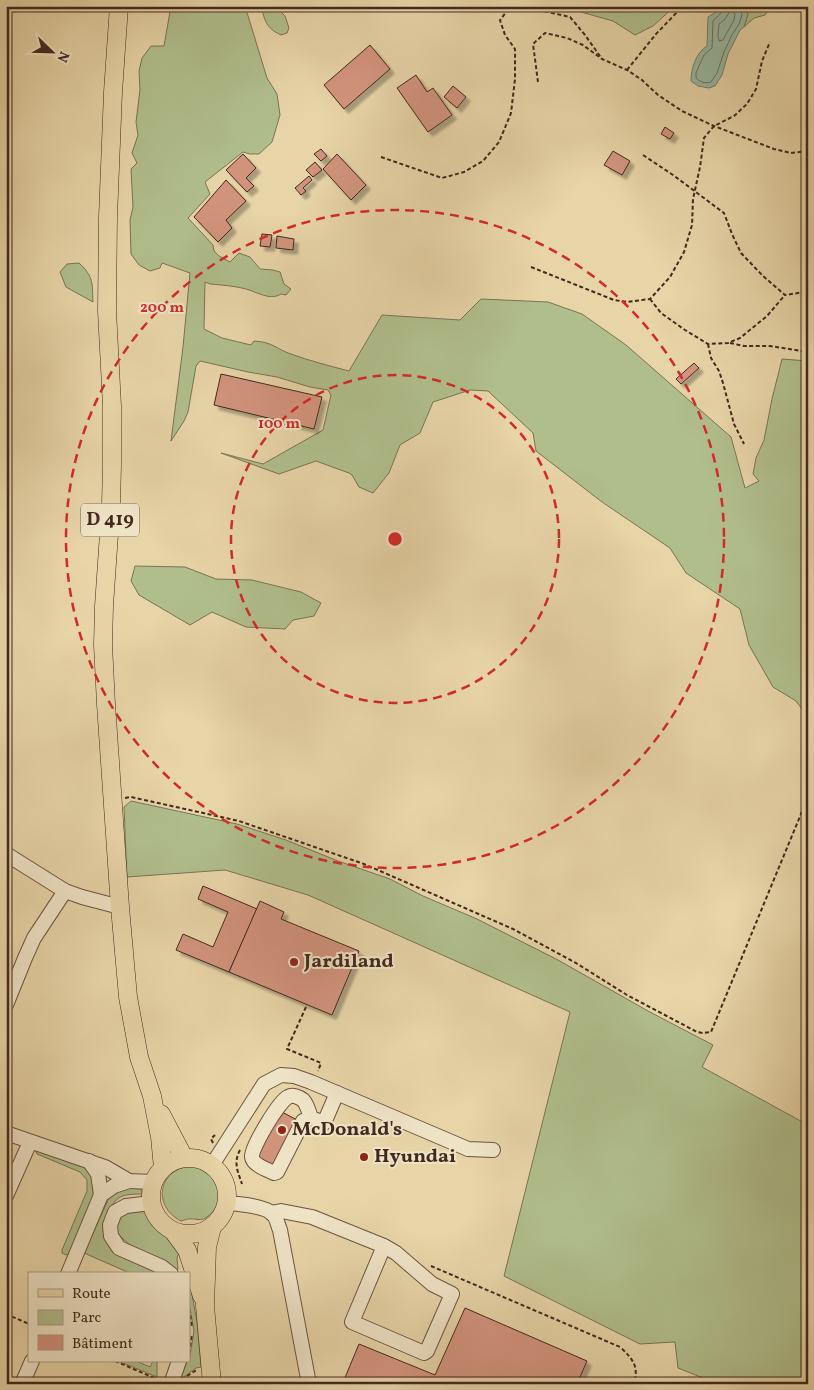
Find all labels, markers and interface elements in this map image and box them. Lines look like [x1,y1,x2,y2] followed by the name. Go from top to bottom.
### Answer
[28,28,78,78] north arrow
[52,48,73,65] text: N
[140,298,184,319] text: 200 m
[258,414,301,435] text: 100 m
[81,504,139,536] road number: D 419
[386,530,404,548] centre of rings
[303,948,394,976] place label: Jardiland
[288,956,300,968] marker: Jardiland
[292,1116,402,1144] place label: McDonald's
[276,1124,288,1136] marker: McDonald's
[374,1143,456,1171] place label: Hyundai
[358,1151,370,1163] marker: Hyundai
[28,1272,190,1362] legend
[72,1284,111,1305] text: Route
[72,1308,101,1329] text: Parc
[72,1334,133,1355] text: Bâtiment

